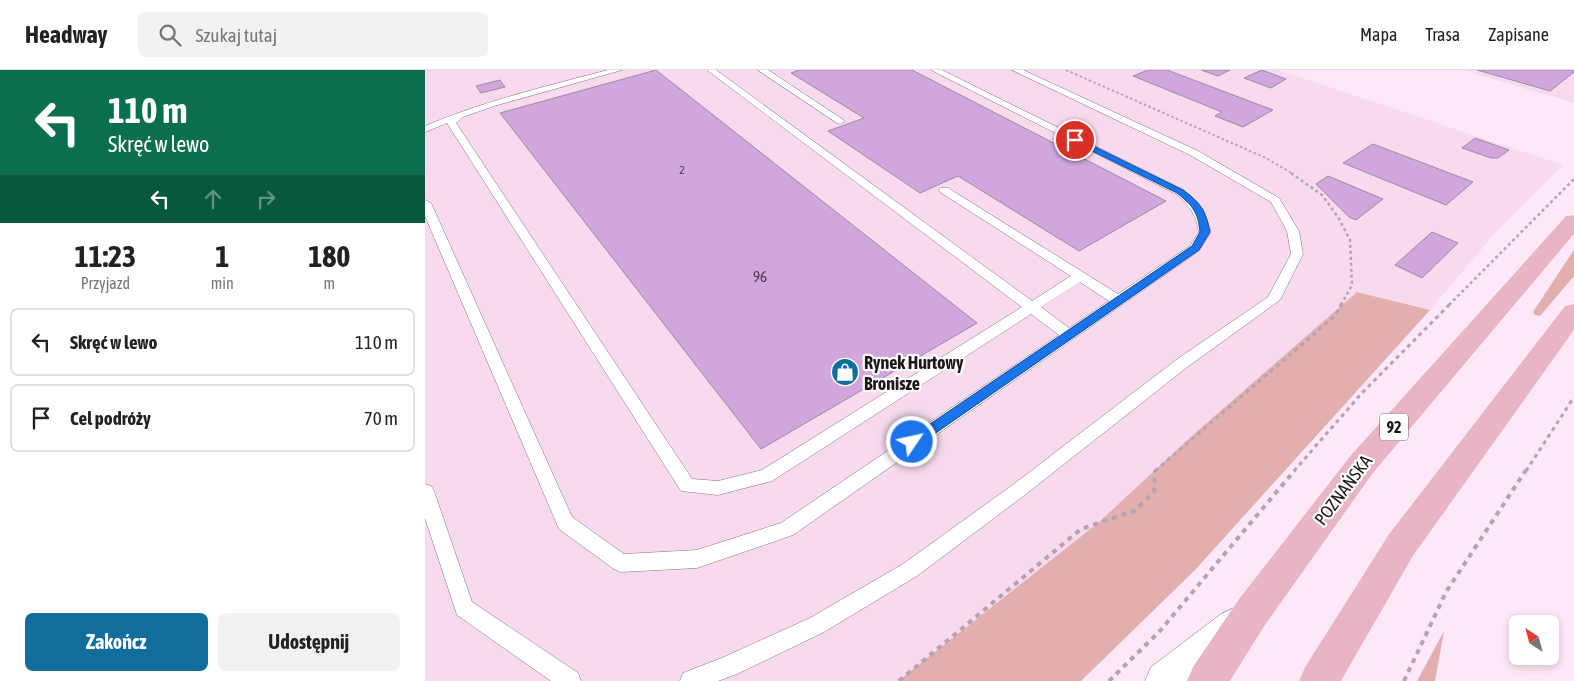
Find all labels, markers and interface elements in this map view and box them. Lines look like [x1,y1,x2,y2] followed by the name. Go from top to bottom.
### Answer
[138,12,488,57] search box
[25,21,108,48] text: Headway
[156,21,184,49] icon: search
[196,24,277,46] text: Szukaj tutaj
[1360,24,1397,45] text: Mapa
[1425,24,1460,45] text: Trasa
[1488,24,1549,45] text: Zapisane
[25,90,90,155] icon: left
[108,90,187,130] text: 110 m
[1054,119,1096,161] pin
[1061,126,1089,154] icon: arrive
[108,131,209,157] text: Skręć w lewo
[679,163,685,177] house number: 2
[146,185,174,213] icon: left
[199,185,227,213] icon: ahead
[252,185,280,213] icon: right
[74,239,136,273] text: 11:23
[215,239,229,273] text: 1
[308,239,350,273] text: 180
[753,268,767,285] house number: 96
[81,274,130,292] text: Przyjazd
[211,274,234,292] text: min
[324,274,335,292] text: m
[27,328,55,356] icon: left
[70,331,157,353] text: Skręć w lewo
[355,331,398,353] text: 110 m
[864,352,964,394] place label: Rynek Hurtowy Bronisze
[830,357,860,387] shop icon: Rynek Hurtowy Bronisze
[27,404,55,432] icon: arrive
[70,407,151,429] text: Cel podróży
[364,407,398,429] text: 70 m
[1380,414,1408,441] road number: 92
[885,415,937,467] position arrow
[1310,451,1376,529] street label: POZNAŃSKA
[25,613,208,671] button: Zakończ
[218,613,400,671] button: Udostępnij
[1509,615,1559,665] north arrow
[1509,615,1559,665] map controls

